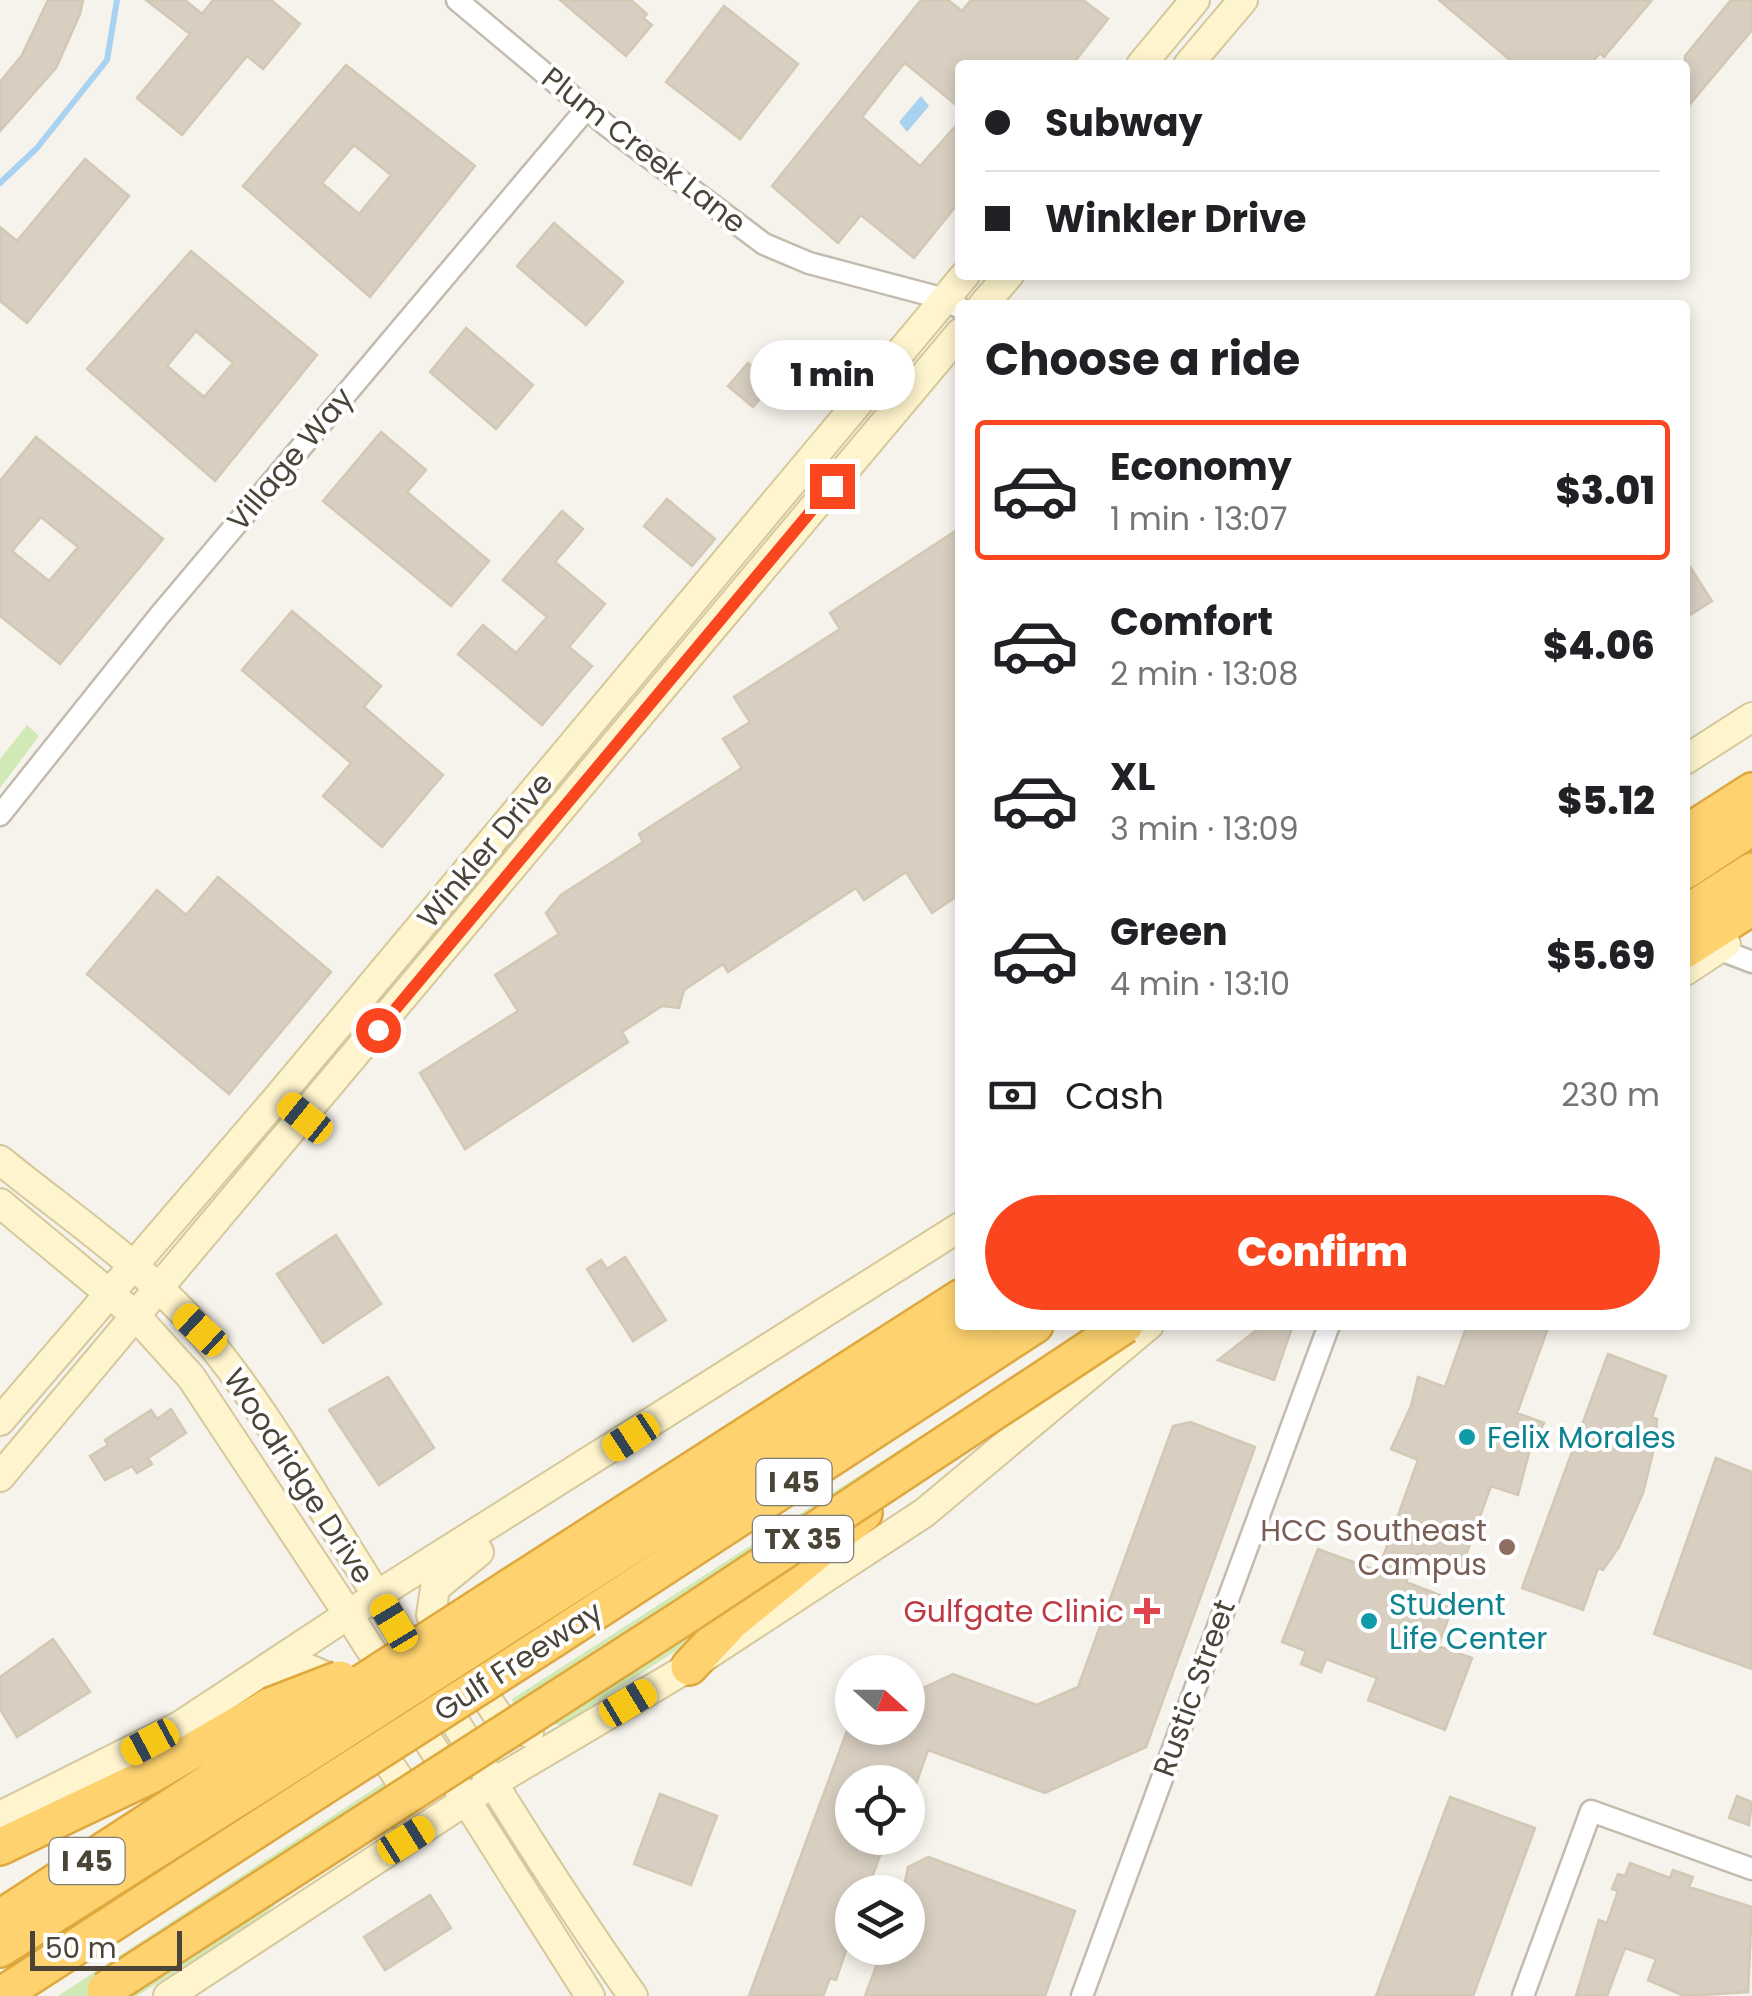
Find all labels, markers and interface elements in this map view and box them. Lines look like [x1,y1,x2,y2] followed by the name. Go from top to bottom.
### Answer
[533,56,755,244] street label: Plum Creek Lane
[1045,96,1203,149] text: Subway
[1045,192,1307,245] text: Winkler Drive
[985,328,1300,391] text: Choose a ride
[750,341,914,411] callout: 1 min
[790,352,875,397] text: 1 min
[217,378,363,540] street label: Village Way
[1110,440,1292,493] text: Economy
[990,445,1080,535] icon: car
[810,464,855,509] route end
[1556,464,1655,517] text: $3.01
[1110,496,1287,541] text: 1 min · 13:07
[1110,595,1273,648] text: Comfort
[990,600,1080,690] icon: car
[1543,619,1655,672] text: $4.06
[1110,651,1298,696] text: 2 min · 13:08
[1110,750,1155,803] text: XL
[990,755,1080,845] icon: car
[407,763,563,937] street label: Winkler Drive
[1557,774,1655,827] text: $5.12
[1110,806,1299,851] text: 3 min · 13:09
[1110,905,1228,958] text: Green
[990,910,1080,1000] icon: car
[1546,929,1655,982] text: $5.69
[1110,961,1290,1006] text: 4 min · 13:10
[356,1008,401,1053] route start
[985,1068,1040,1123] icon: cash
[1065,1069,1164,1122] text: Cash
[1561,1072,1660,1117] text: 230 m
[272,1087,338,1149] car
[985,1195,1660,1310] button: Confirm
[168,1299,232,1361] car
[213,1360,385,1592] street label: Woodridge Drive
[598,1408,664,1466] car
[1487,1416,1676,1459] place label: Felix Morales
[1456,1426,1478,1448] marker: Felix Morales
[756,1459,832,1505] road number: I 45
[1260,1509,1487,1586] place label: HCC Southeast Campus
[753,1516,853,1562] road number: TX 35
[1496,1536,1518,1558] marker: HCC Southeast Campus
[1389,1583,1548,1660] place label: Student Life Center
[366,1590,422,1656] car
[425,1590,611,1732] street label: Gulf Freeway
[903,1590,1124,1633] place label: Gulfgate Clinic
[1142,1594,1246,1782] street label: Rustic Street
[1134,1598,1160,1624] marker: Gulfgate Clinic
[1358,1610,1380,1632] marker: Student Life Center
[835,1655,925,1745] north arrow
[835,1655,925,1965] map controls
[595,1675,661,1731] car
[116,1715,184,1769] car
[835,1765,925,1855] button: locate
[373,1811,439,1869] car
[49,1838,124,1884] road number: I 45
[835,1875,925,1965] button: layers
[30,1926,182,1970] scale bar
[45,1929,116,1968] text: 50 m

